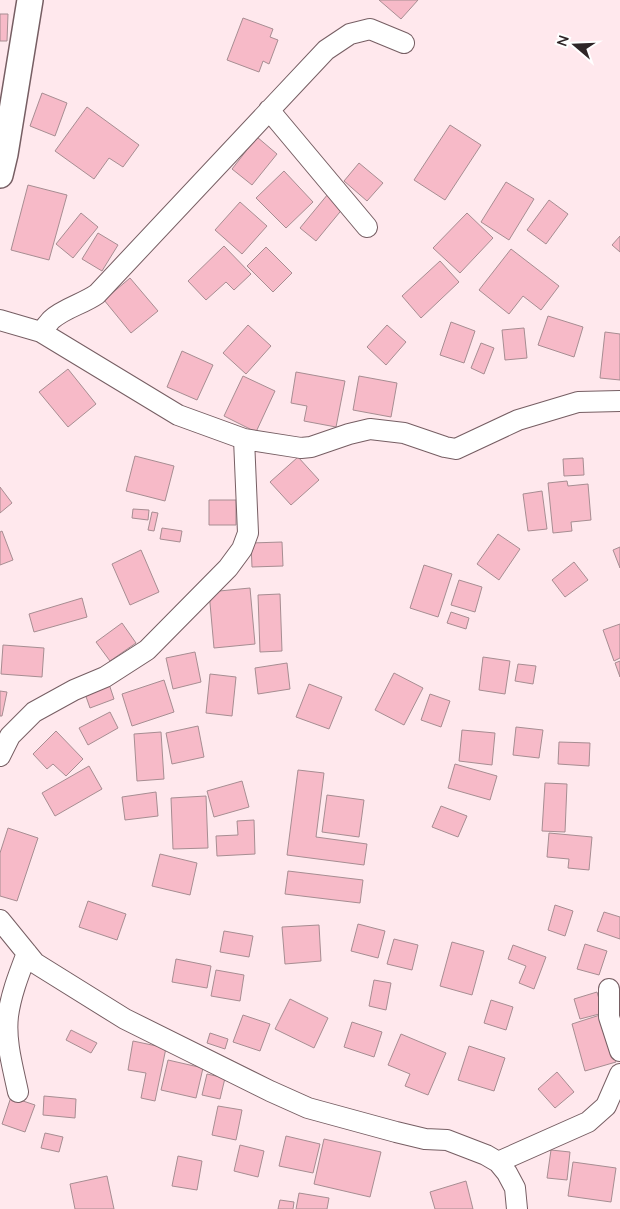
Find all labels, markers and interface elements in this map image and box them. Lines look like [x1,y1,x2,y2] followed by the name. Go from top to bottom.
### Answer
[550,20,600,70] north arrow
[552,33,574,49] text: N

